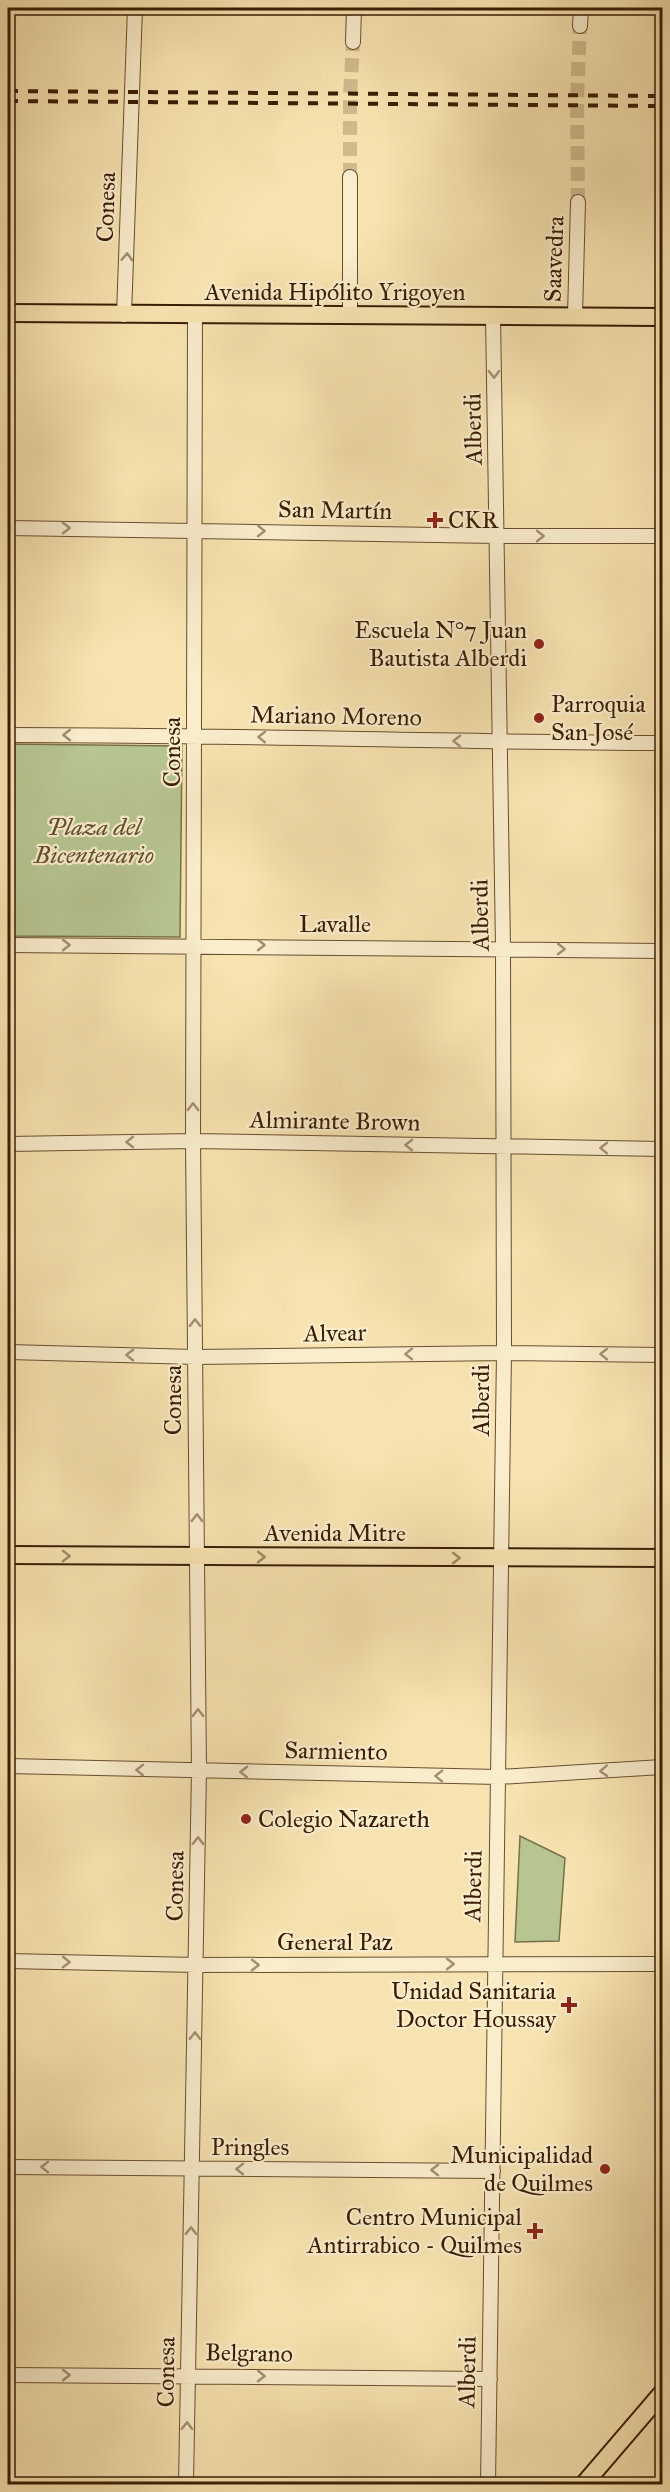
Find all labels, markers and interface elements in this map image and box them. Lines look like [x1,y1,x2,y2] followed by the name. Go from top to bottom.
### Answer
[90,170,122,243] street label: Conesa
[538,215,571,303] street label: Saavedra
[120,252,133,261] one-way arrow
[203,277,466,307] street label: Avenida Hipólito Yrigoyen
[488,370,500,379] one-way arrow
[457,392,489,466] street label: Alberdi
[278,494,392,526] street label: San Martín
[448,505,499,535] place label: CKR
[426,511,444,529] marker: CKR
[61,522,70,534] one-way arrow
[256,525,265,537] one-way arrow
[535,530,544,542] one-way arrow
[354,615,527,673] place label: Escuela N°7 Juan Bautista Alberdi
[532,637,546,651] marker: Escuela N°7 Juan Bautista Alberdi
[551,689,646,747] place label: Parroquia San José
[250,700,422,732] street label: Mariano Moreno
[532,711,546,725] marker: Parroquia San José
[157,716,187,787] street label: Conesa
[63,729,72,741] one-way arrow
[258,730,267,743] one-way arrow
[453,735,462,748] one-way arrow
[33,812,154,870] park label: Plaza del Bicentenario
[464,878,496,952] street label: Alberdi
[299,909,371,939] street label: Lavalle
[61,939,70,951] one-way arrow
[256,939,265,952] one-way arrow
[557,942,566,955] one-way arrow
[187,1102,199,1111] one-way arrow
[248,1104,421,1137] street label: Almirante Brown
[126,1136,135,1148] one-way arrow
[405,1139,414,1151] one-way arrow
[600,1142,609,1154] one-way arrow
[302,1317,367,1349] street label: Alvear
[189,1318,201,1327] one-way arrow
[405,1348,414,1360] one-way arrow
[600,1348,609,1360] one-way arrow
[126,1349,135,1361] one-way arrow
[158,1364,188,1435] street label: Conesa
[466,1364,496,1437] street label: Alberdi
[190,1513,203,1522] one-way arrow
[263,1518,406,1548] street label: Avenida Mitre
[61,1549,70,1562] one-way arrow
[256,1551,265,1563] one-way arrow
[451,1552,460,1564] one-way arrow
[192,1708,204,1717] one-way arrow
[284,1735,388,1767] street label: Sarmiento
[136,1764,145,1776] one-way arrow
[600,1764,609,1777] one-way arrow
[240,1766,249,1778] one-way arrow
[435,1770,444,1782] one-way arrow
[258,1804,430,1834] place label: Colegio Nazareth
[239,1812,253,1826] marker: Colegio Nazareth
[192,1837,204,1846] one-way arrow
[457,1849,489,1923] street label: Alberdi
[159,1850,191,1922] street label: Conesa
[277,1927,393,1957] street label: General Paz
[61,1956,70,1968] one-way arrow
[446,1958,455,1970] one-way arrow
[251,1959,260,1971] one-way arrow
[391,1976,557,2034] place label: Unidad Sanitaria Doctor Houssay
[560,1996,578,2014] marker: Unidad Sanitaria Doctor Houssay
[189,2032,201,2041] one-way arrow
[211,2132,289,2162] street label: Pringles
[450,2140,593,2198] place label: Municipalidad de Quilmes
[40,2161,49,2173] one-way arrow
[598,2162,612,2176] marker: Municipalidad de Quilmes
[235,2163,244,2175] one-way arrow
[430,2164,439,2176] one-way arrow
[306,2202,522,2260] place label: Centro Municipal Antirrabico - Quilmes
[526,2222,544,2240] marker: Centro Municipal Antirrabico - Quilmes
[185,2227,198,2236] one-way arrow
[451,2335,483,2409] street label: Alberdi
[150,2336,182,2408] street label: Conesa
[205,2337,293,2369] street label: Belgrano
[61,2369,70,2381] one-way arrow
[256,2370,265,2382] one-way arrow
[181,2422,194,2431] one-way arrow

